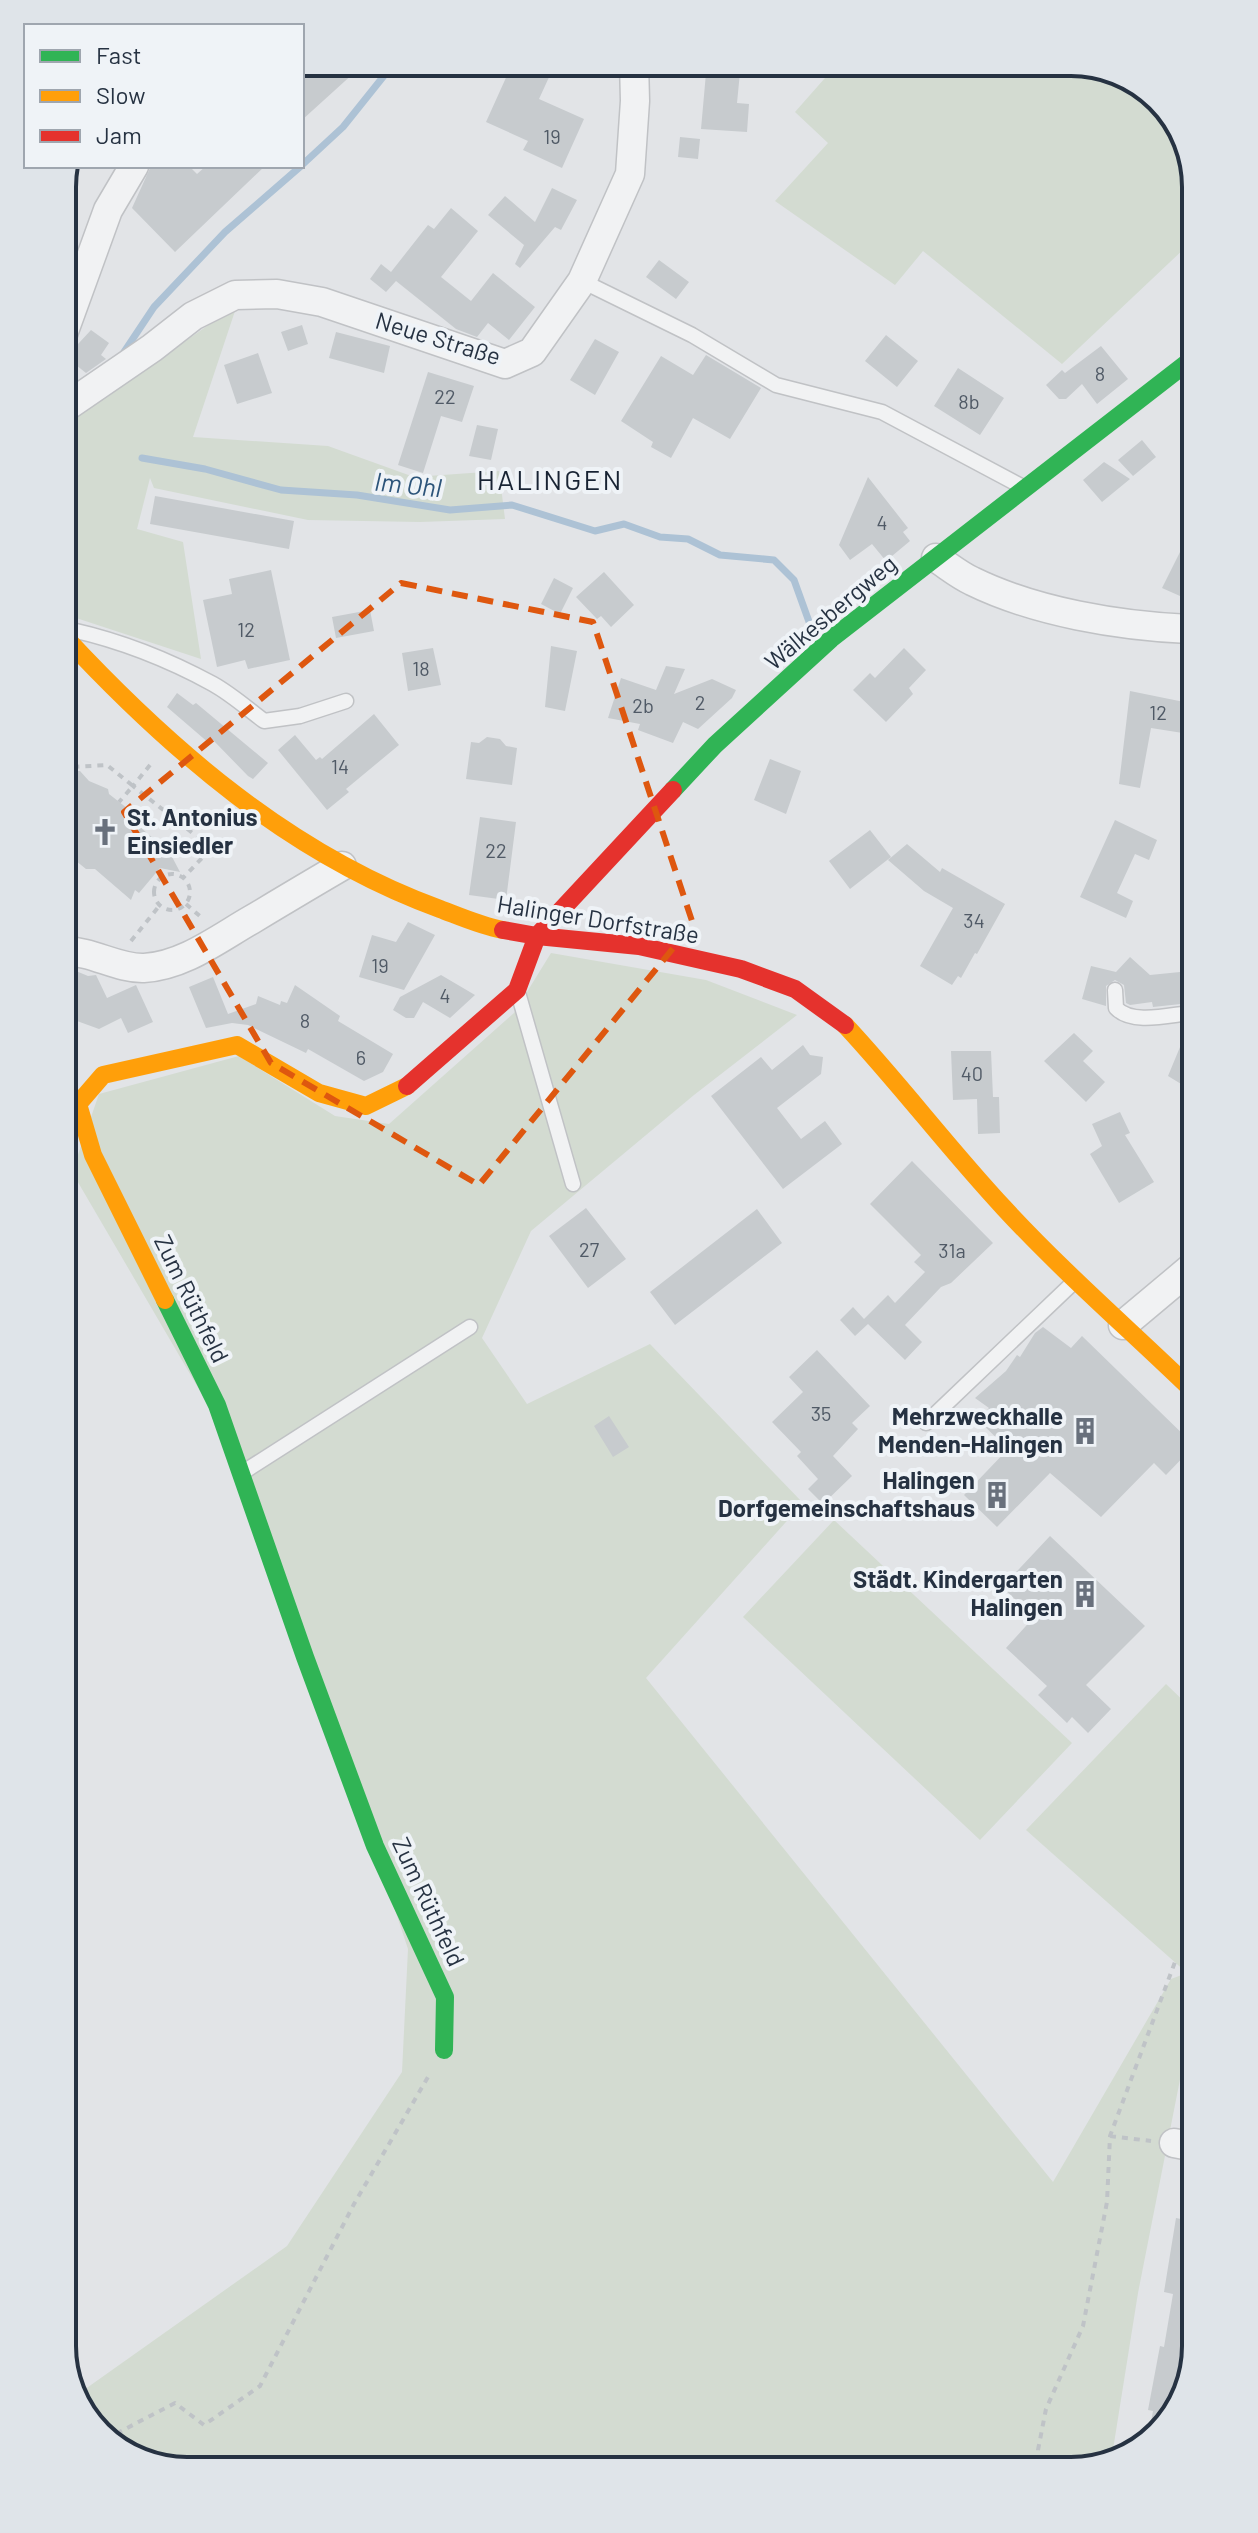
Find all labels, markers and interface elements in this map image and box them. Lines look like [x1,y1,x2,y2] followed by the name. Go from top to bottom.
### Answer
[24,24,304,168] legend
[96,40,141,69] text: Fast
[96,80,145,109] text: Slow
[96,120,142,149] text: Jam
[543,124,561,148] house number: 19
[372,305,505,370] street label: Neue Straße
[1095,361,1105,385] house number: 8
[434,384,456,408] house number: 22
[958,389,980,413] house number: 8b
[477,462,623,496] district label: HALINGEN
[373,465,444,502] water label: Im Ohl
[876,510,888,534] house number: 4
[758,548,902,675] street label: Wälkesbergweg
[237,617,255,641] house number: 12
[412,656,430,680] house number: 18
[695,690,705,714] house number: 2
[632,693,654,717] house number: 2b
[1149,700,1167,724] house number: 12
[331,754,349,778] house number: 14
[127,802,258,859] place label: St. Antonius Einsiedler
[90,817,120,847] church icon: St. Antonius Einsiedler
[485,838,507,862] house number: 22
[495,888,701,949] street label: Halinger Dorfstraße
[963,908,985,932] house number: 34
[371,953,389,977] house number: 19
[439,983,451,1007] house number: 4
[300,1008,310,1032] house number: 8
[356,1045,366,1069] house number: 6
[961,1061,983,1085] house number: 40
[149,1230,236,1367] street label: Zum Rüthfeld
[579,1237,600,1261] house number: 27
[938,1238,966,1262] house number: 31a
[811,1401,831,1425] house number: 35
[878,1401,1063,1458] place label: Mehrzweckhalle Menden-Halingen
[1070,1416,1100,1446] building icon: Mehrzweckhalle Menden-Halingen
[718,1465,975,1522] place label: Halingen Dorfgemeinschaftshaus
[982,1480,1012,1510] building icon: Halingen Dorfgemeinschaftshaus
[853,1564,1063,1621] place label: Städt. Kindergarten Halingen
[1070,1579,1100,1609] building icon: Städt. Kindergarten Halingen
[387,1832,472,1970] street label: Zum Rüthfeld

